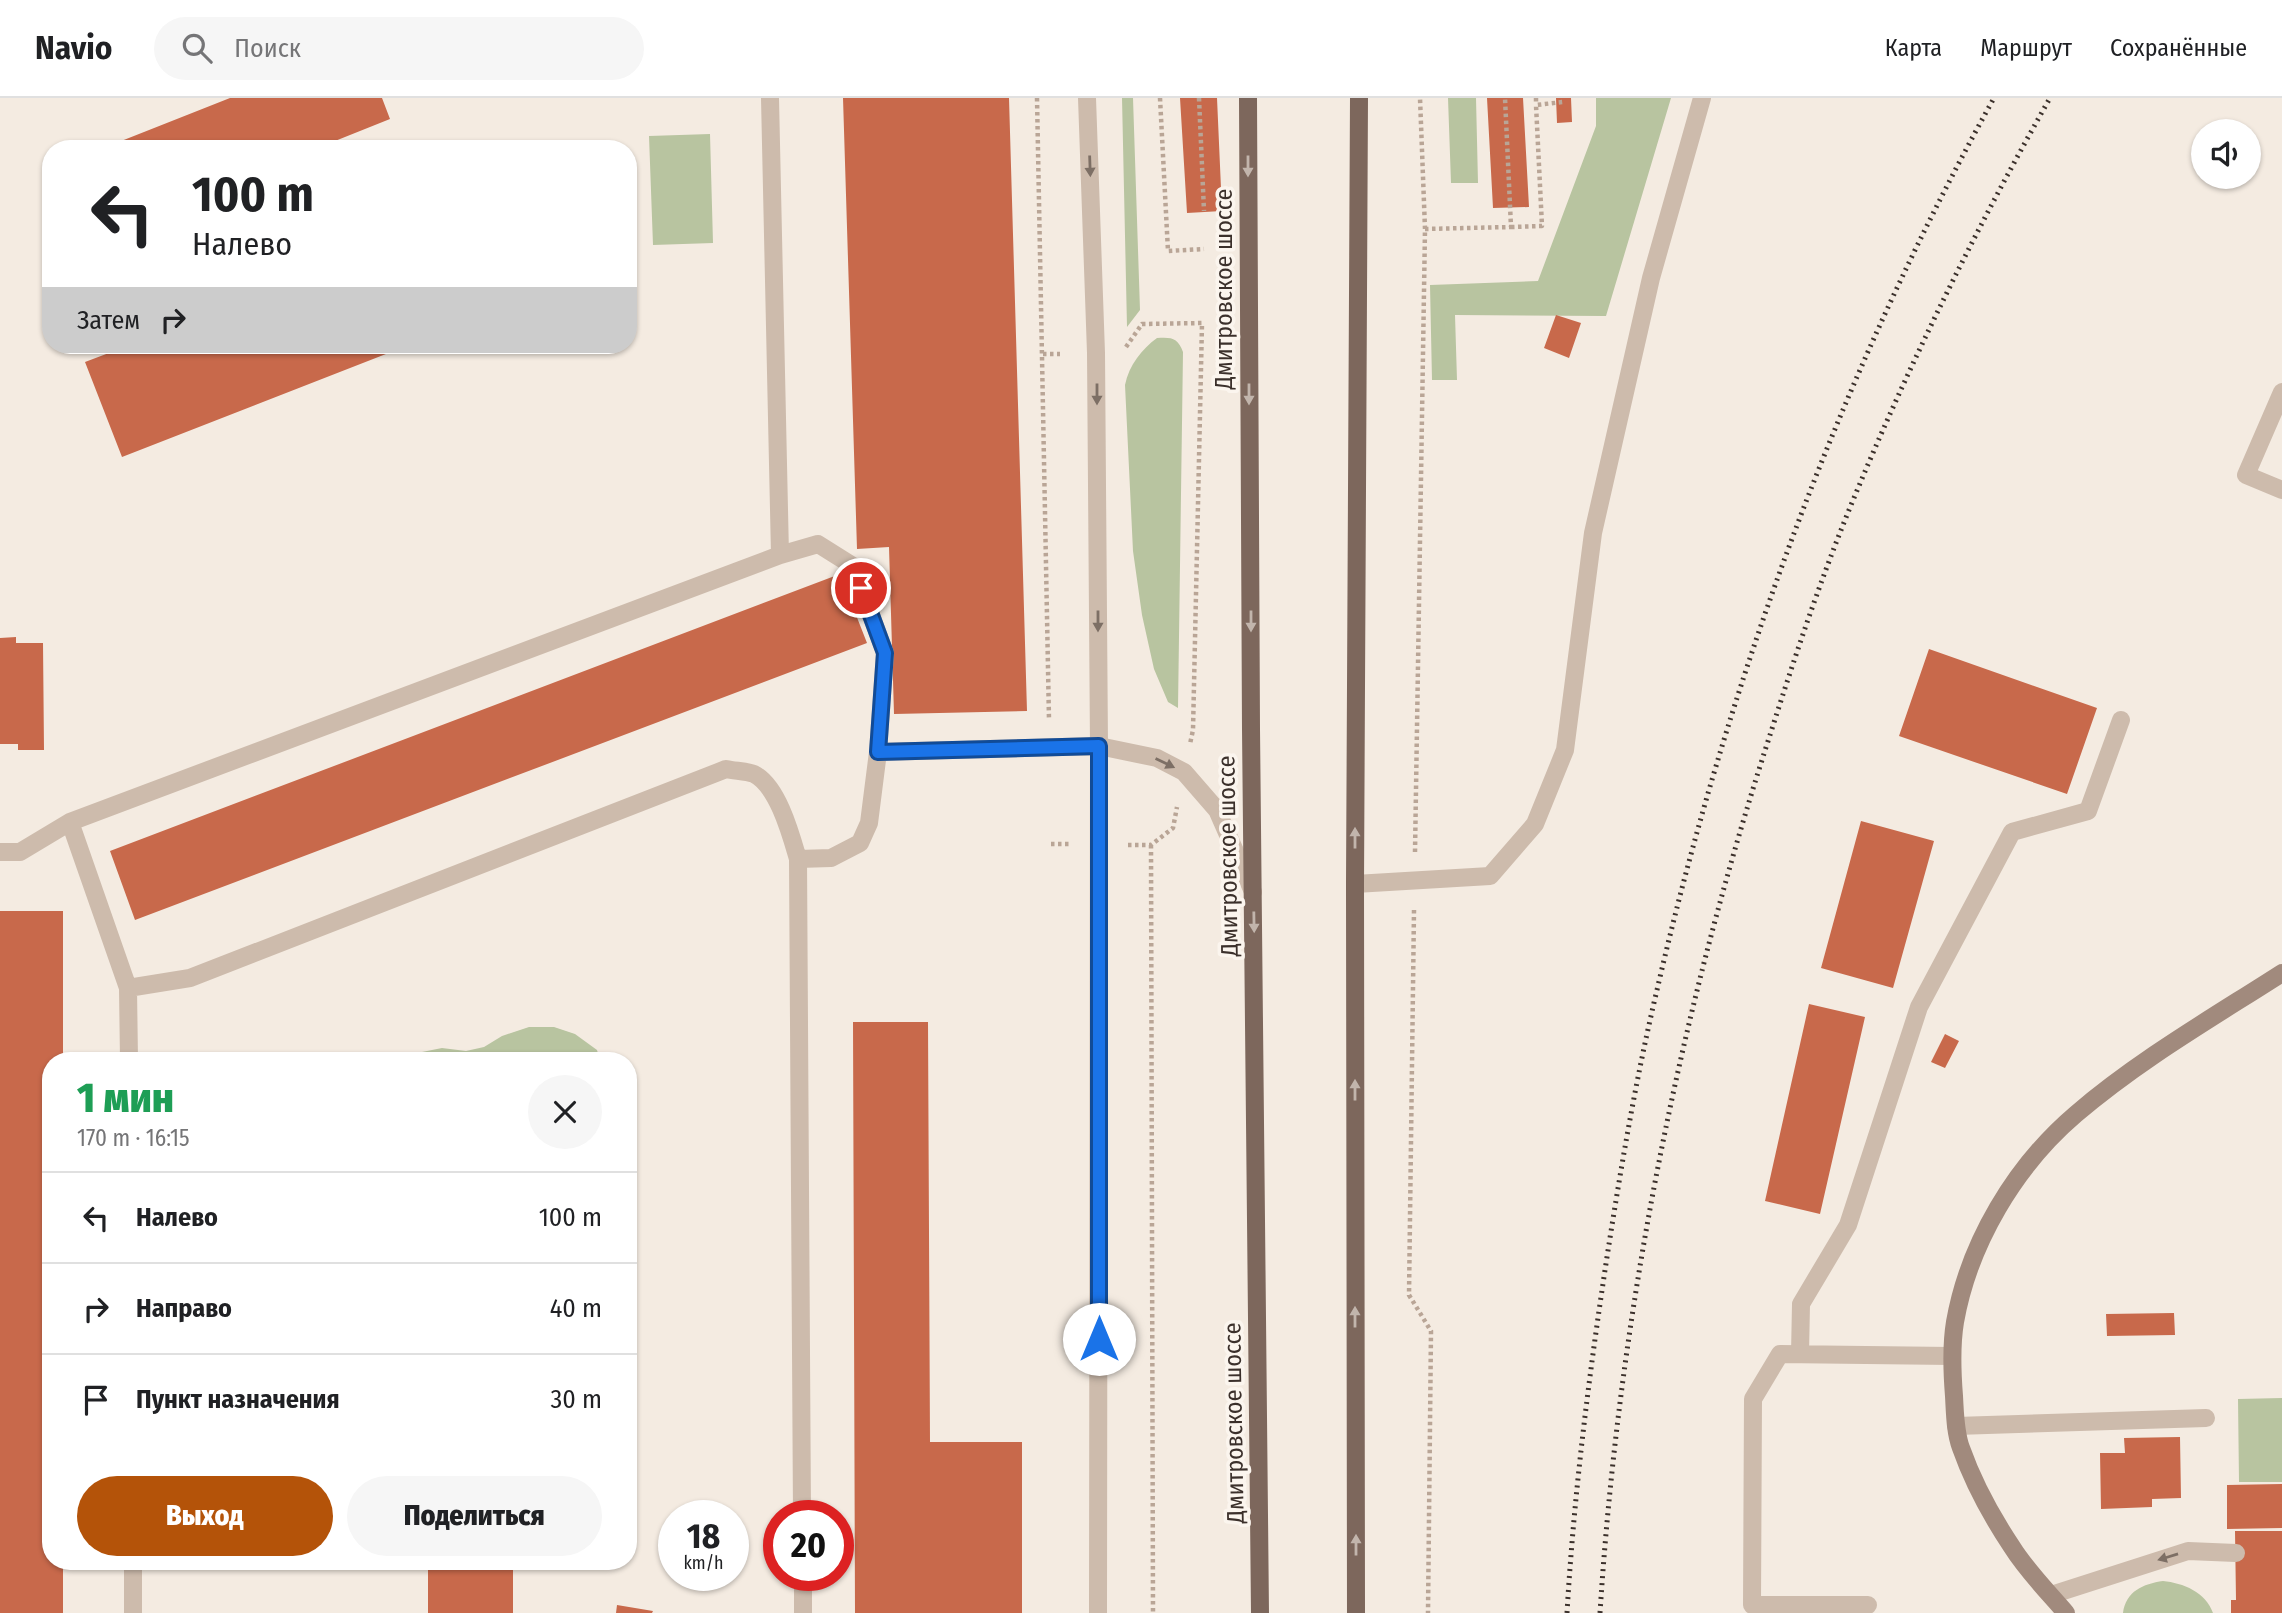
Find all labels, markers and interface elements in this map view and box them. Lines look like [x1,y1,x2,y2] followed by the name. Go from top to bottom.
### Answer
[154,17,644,80] search box
[35,28,112,68] text: Navio
[178,29,216,67] icon: search
[234,33,301,64] text: Поиск
[1885,34,1942,62] text: Карта
[1980,34,2072,62] text: Маршрут
[2110,34,2247,62] text: Сохранённые
[2191,119,2261,189] map controls
[2191,119,2261,189] button: sound
[1084,155,1095,177] one-way arrow
[1242,155,1254,177] one-way arrow
[192,165,314,224] text: 100 m
[77,168,168,259] icon: left
[1210,189,1238,390] street label: Дмитровское шоссе
[192,225,292,263] text: Налево
[154,301,192,339] icon: right
[77,305,140,336] text: Затем
[1091,383,1103,405] one-way arrow
[1244,383,1255,405] one-way arrow
[831,558,891,618] pin
[842,569,880,607] icon: arrive
[1092,610,1104,632] one-way arrow
[1245,610,1257,632] one-way arrow
[1212,755,1244,958] street label: Дмитровское шоссе
[1155,756,1175,768] one-way arrow
[1349,827,1361,849] one-way arrow
[1248,911,1260,933] one-way arrow
[77,1073,174,1123] text: 1 мин
[528,1075,602,1149] button: close
[1349,1079,1361,1101] one-way arrow
[77,1124,190,1152] text: 170 m · 16:15
[77,1199,115,1237] icon: left
[136,1202,218,1233] text: Налево
[539,1202,602,1233] text: 100 m
[77,1290,115,1328] icon: right
[136,1293,232,1324] text: Направо
[550,1293,602,1324] text: 40 m
[1062,1302,1136,1376] position arrow
[1350,1306,1361,1328] one-way arrow
[1218,1322,1250,1525] street label: Дмитровское шоссе
[77,1381,115,1419] icon: arrive
[136,1384,340,1415] text: Пункт назначения
[551,1384,602,1415] text: 30 m
[77,1476,333,1556] button: Выход
[347,1476,602,1556] button: Поделиться
[763,1500,854,1591] speed limit sign: 20
[687,1515,720,1557] text: 18
[1350,1534,1362,1556] one-way arrow
[683,1552,724,1574] text: km/h
[2158,1553,2179,1563] one-way arrow

